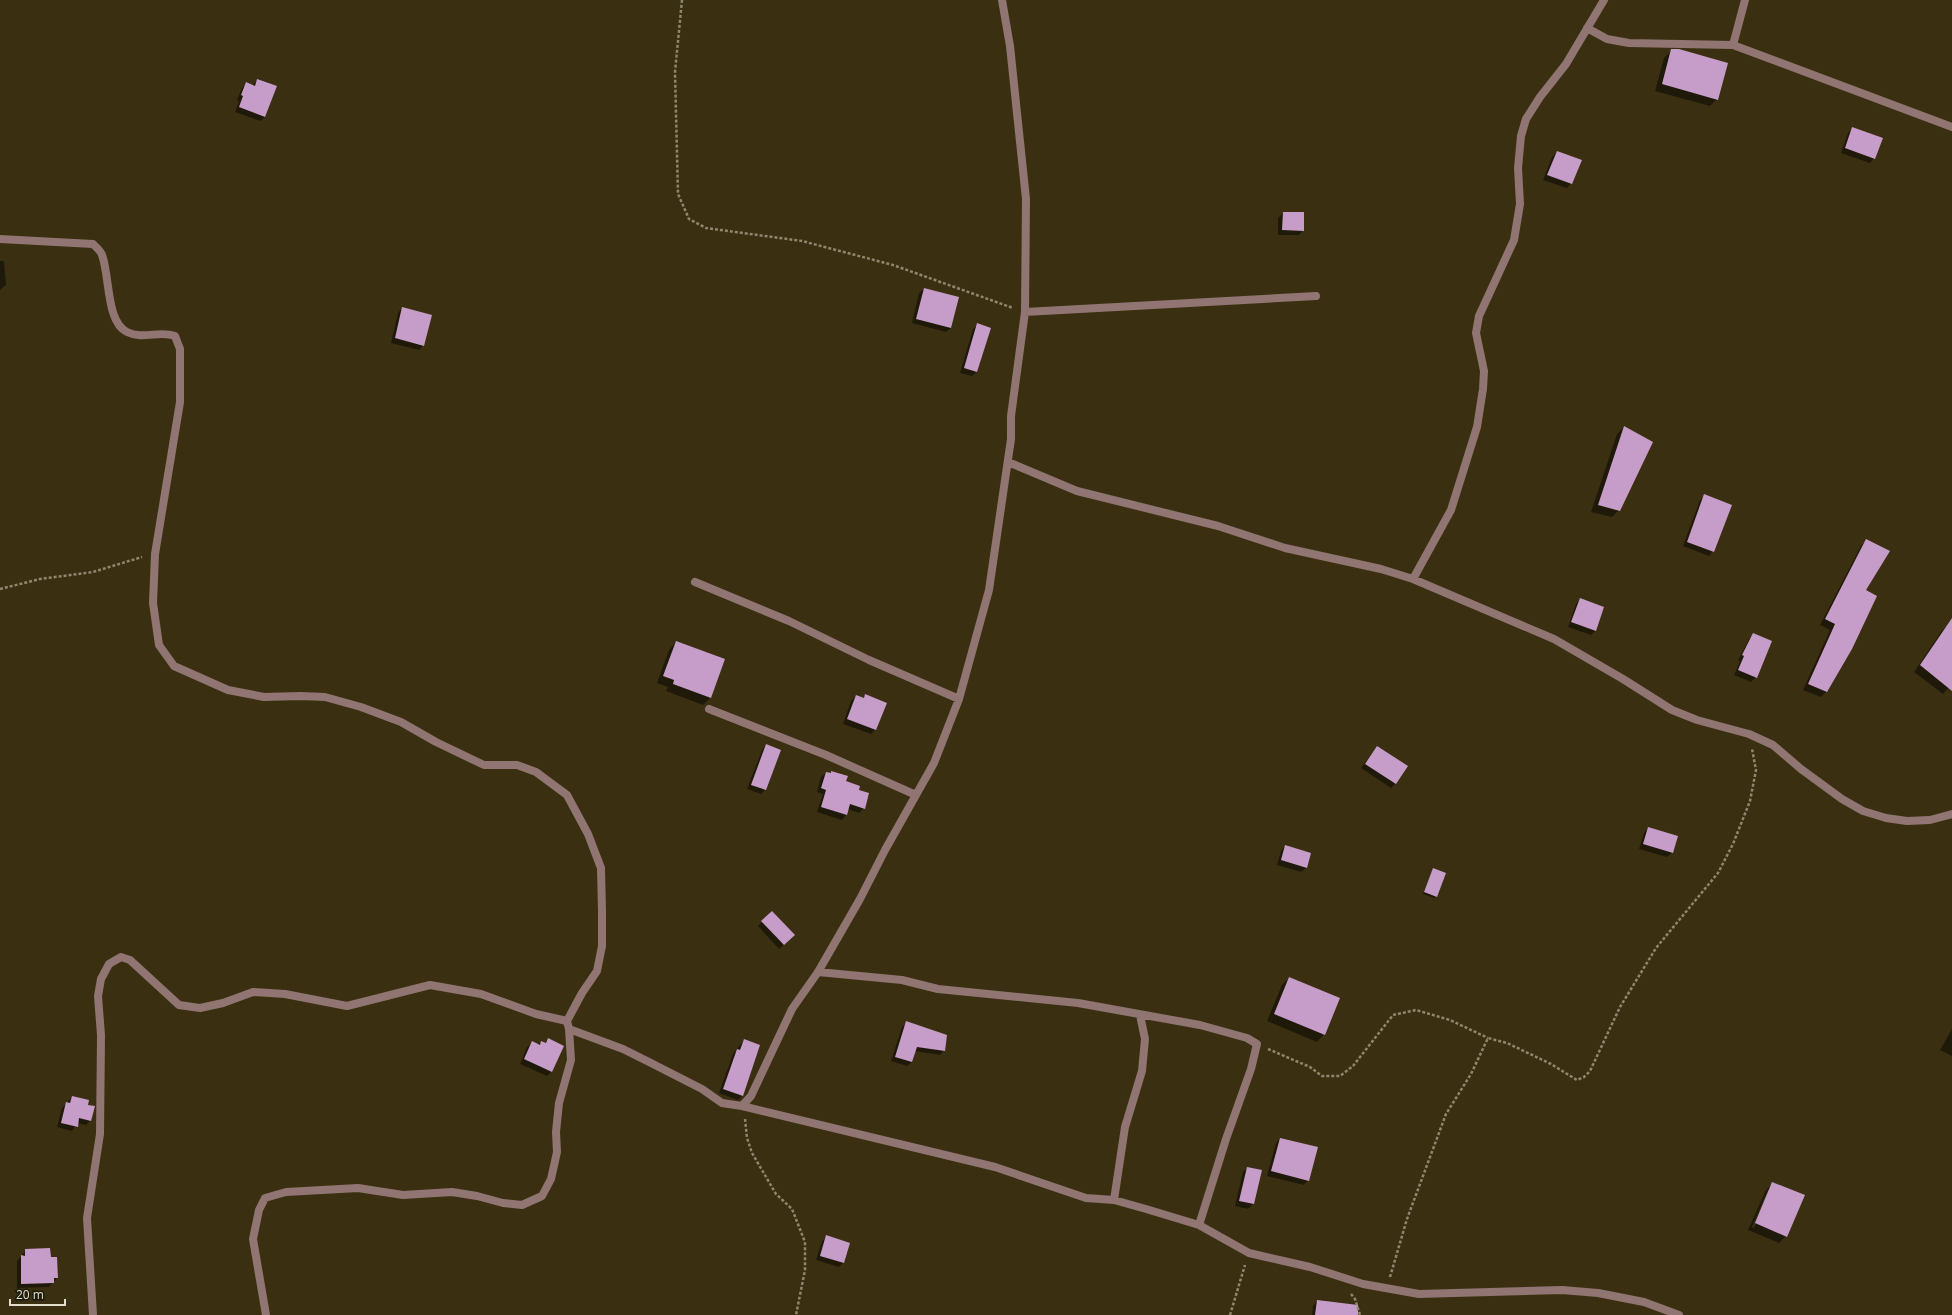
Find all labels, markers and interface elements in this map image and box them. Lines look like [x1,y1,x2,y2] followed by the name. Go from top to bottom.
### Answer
[10,1281,65,1307] scale bar
[16,1286,44,1303] text: 20 m

